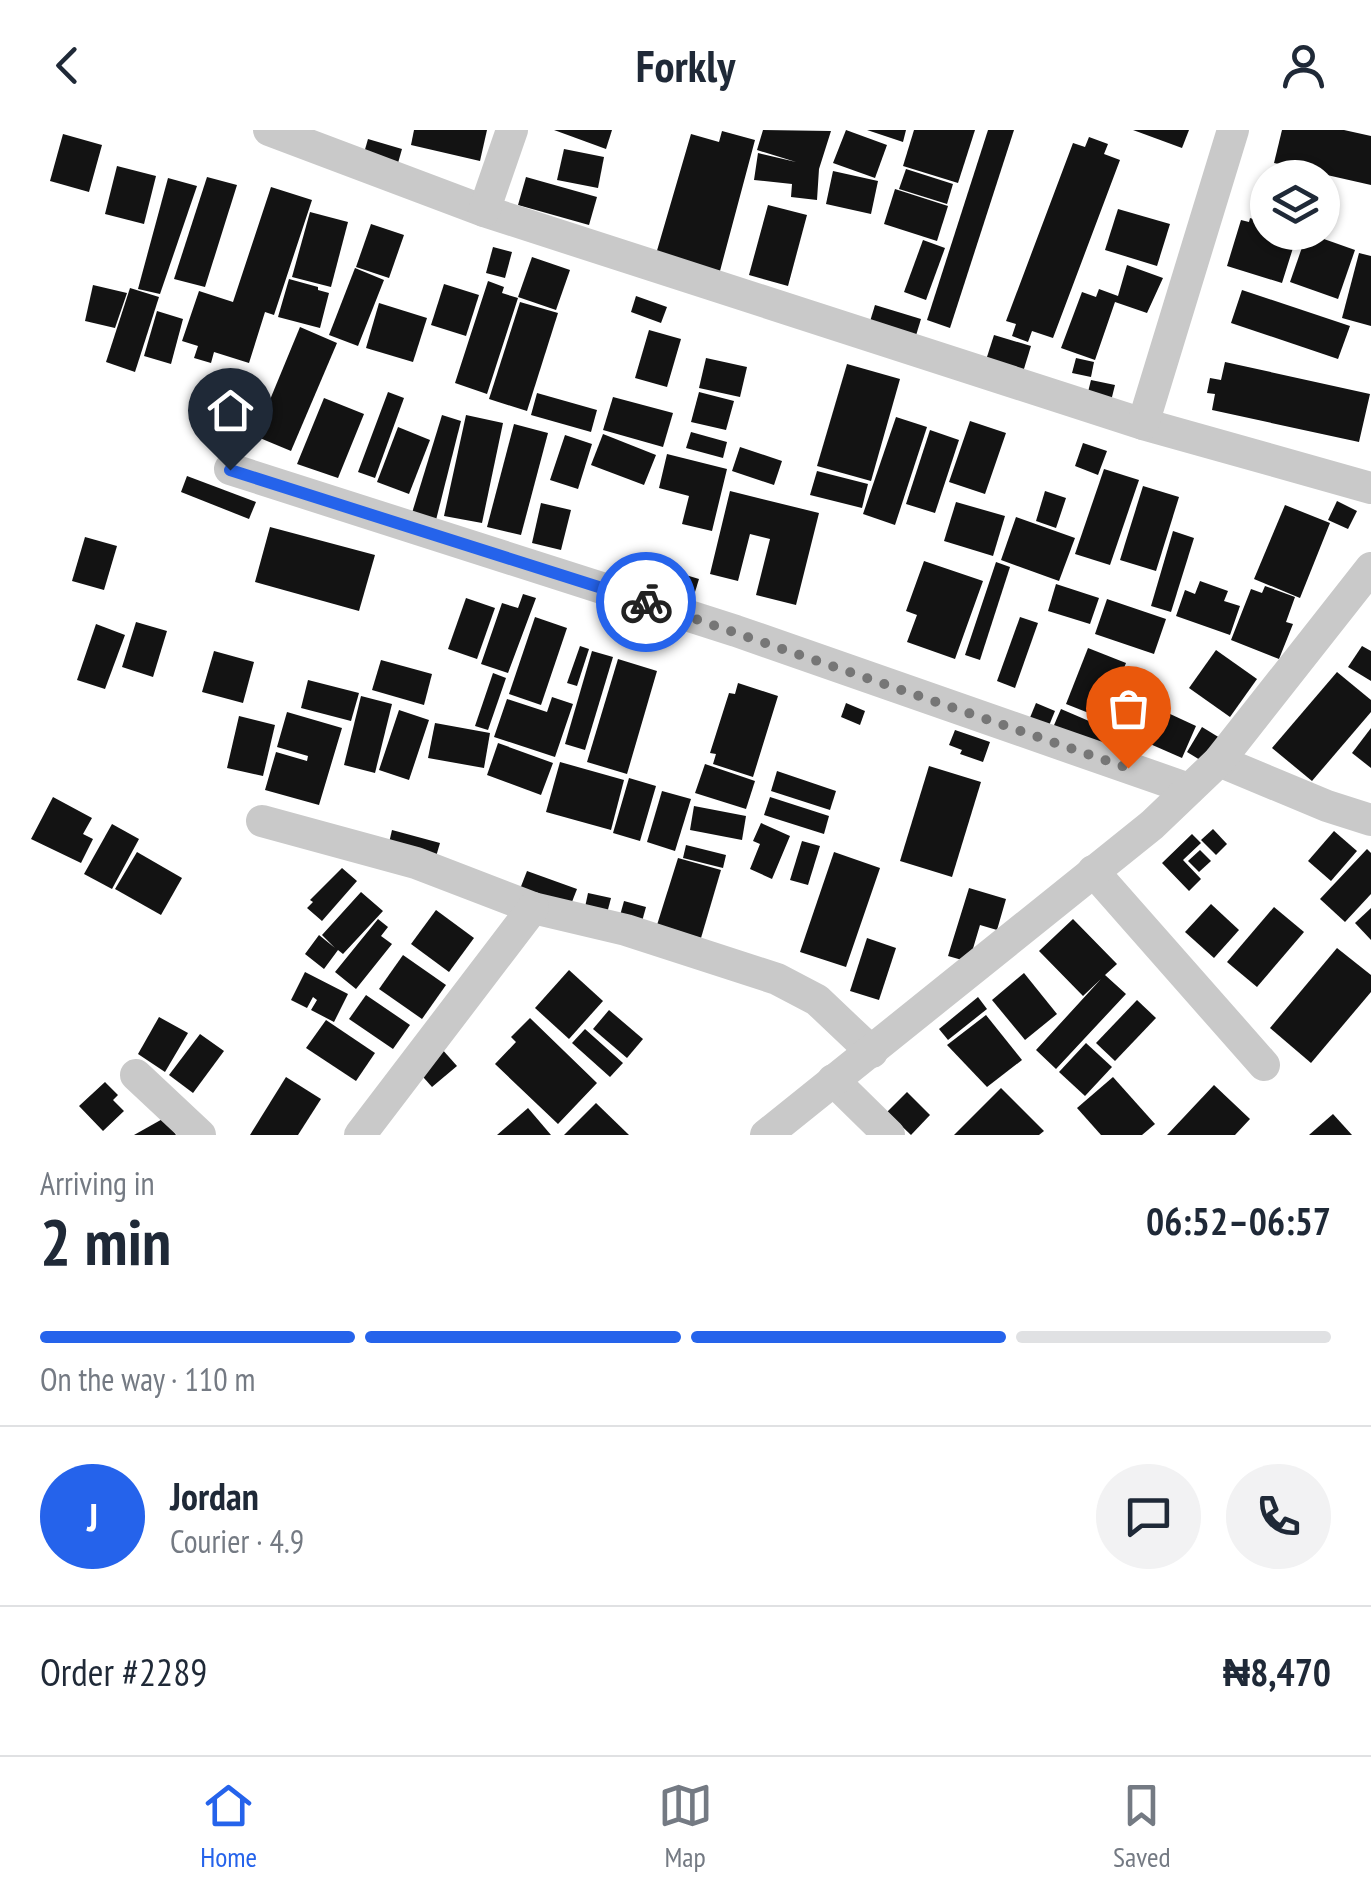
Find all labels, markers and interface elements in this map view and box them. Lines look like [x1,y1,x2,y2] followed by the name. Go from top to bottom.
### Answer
[636,36,735,94] text: Forkly
[40,38,95,93] icon: back
[1276,38,1331,93] icon: person
[1250,160,1340,250] map controls
[1250,160,1340,250] button: layers
[188,368,273,471] pin
[203,383,258,438] icon: home
[596,552,696,652] courier
[619,575,674,630] icon: bike
[1086,666,1171,769] pin
[1101,681,1156,736] icon: bag
[40,1162,155,1204] text: Arriving in
[1146,1196,1331,1245] text: 06:52–06:57
[40,1199,171,1283] text: 2 min
[40,1358,255,1400] text: On the way · 110 m
[1096,1464,1201,1569] button: chat
[1226,1464,1331,1569] button: phone
[170,1471,259,1520] text: Jordan
[87,1492,98,1541] text: J
[170,1520,304,1562] text: Courier · 4.9
[40,1647,207,1696] text: Order #2289
[1223,1647,1331,1696] text: ₦8,470
[200,1778,257,1875] tab: Home
[658,1778,713,1875] tab: Map
[1113,1778,1171,1875] tab: Saved

